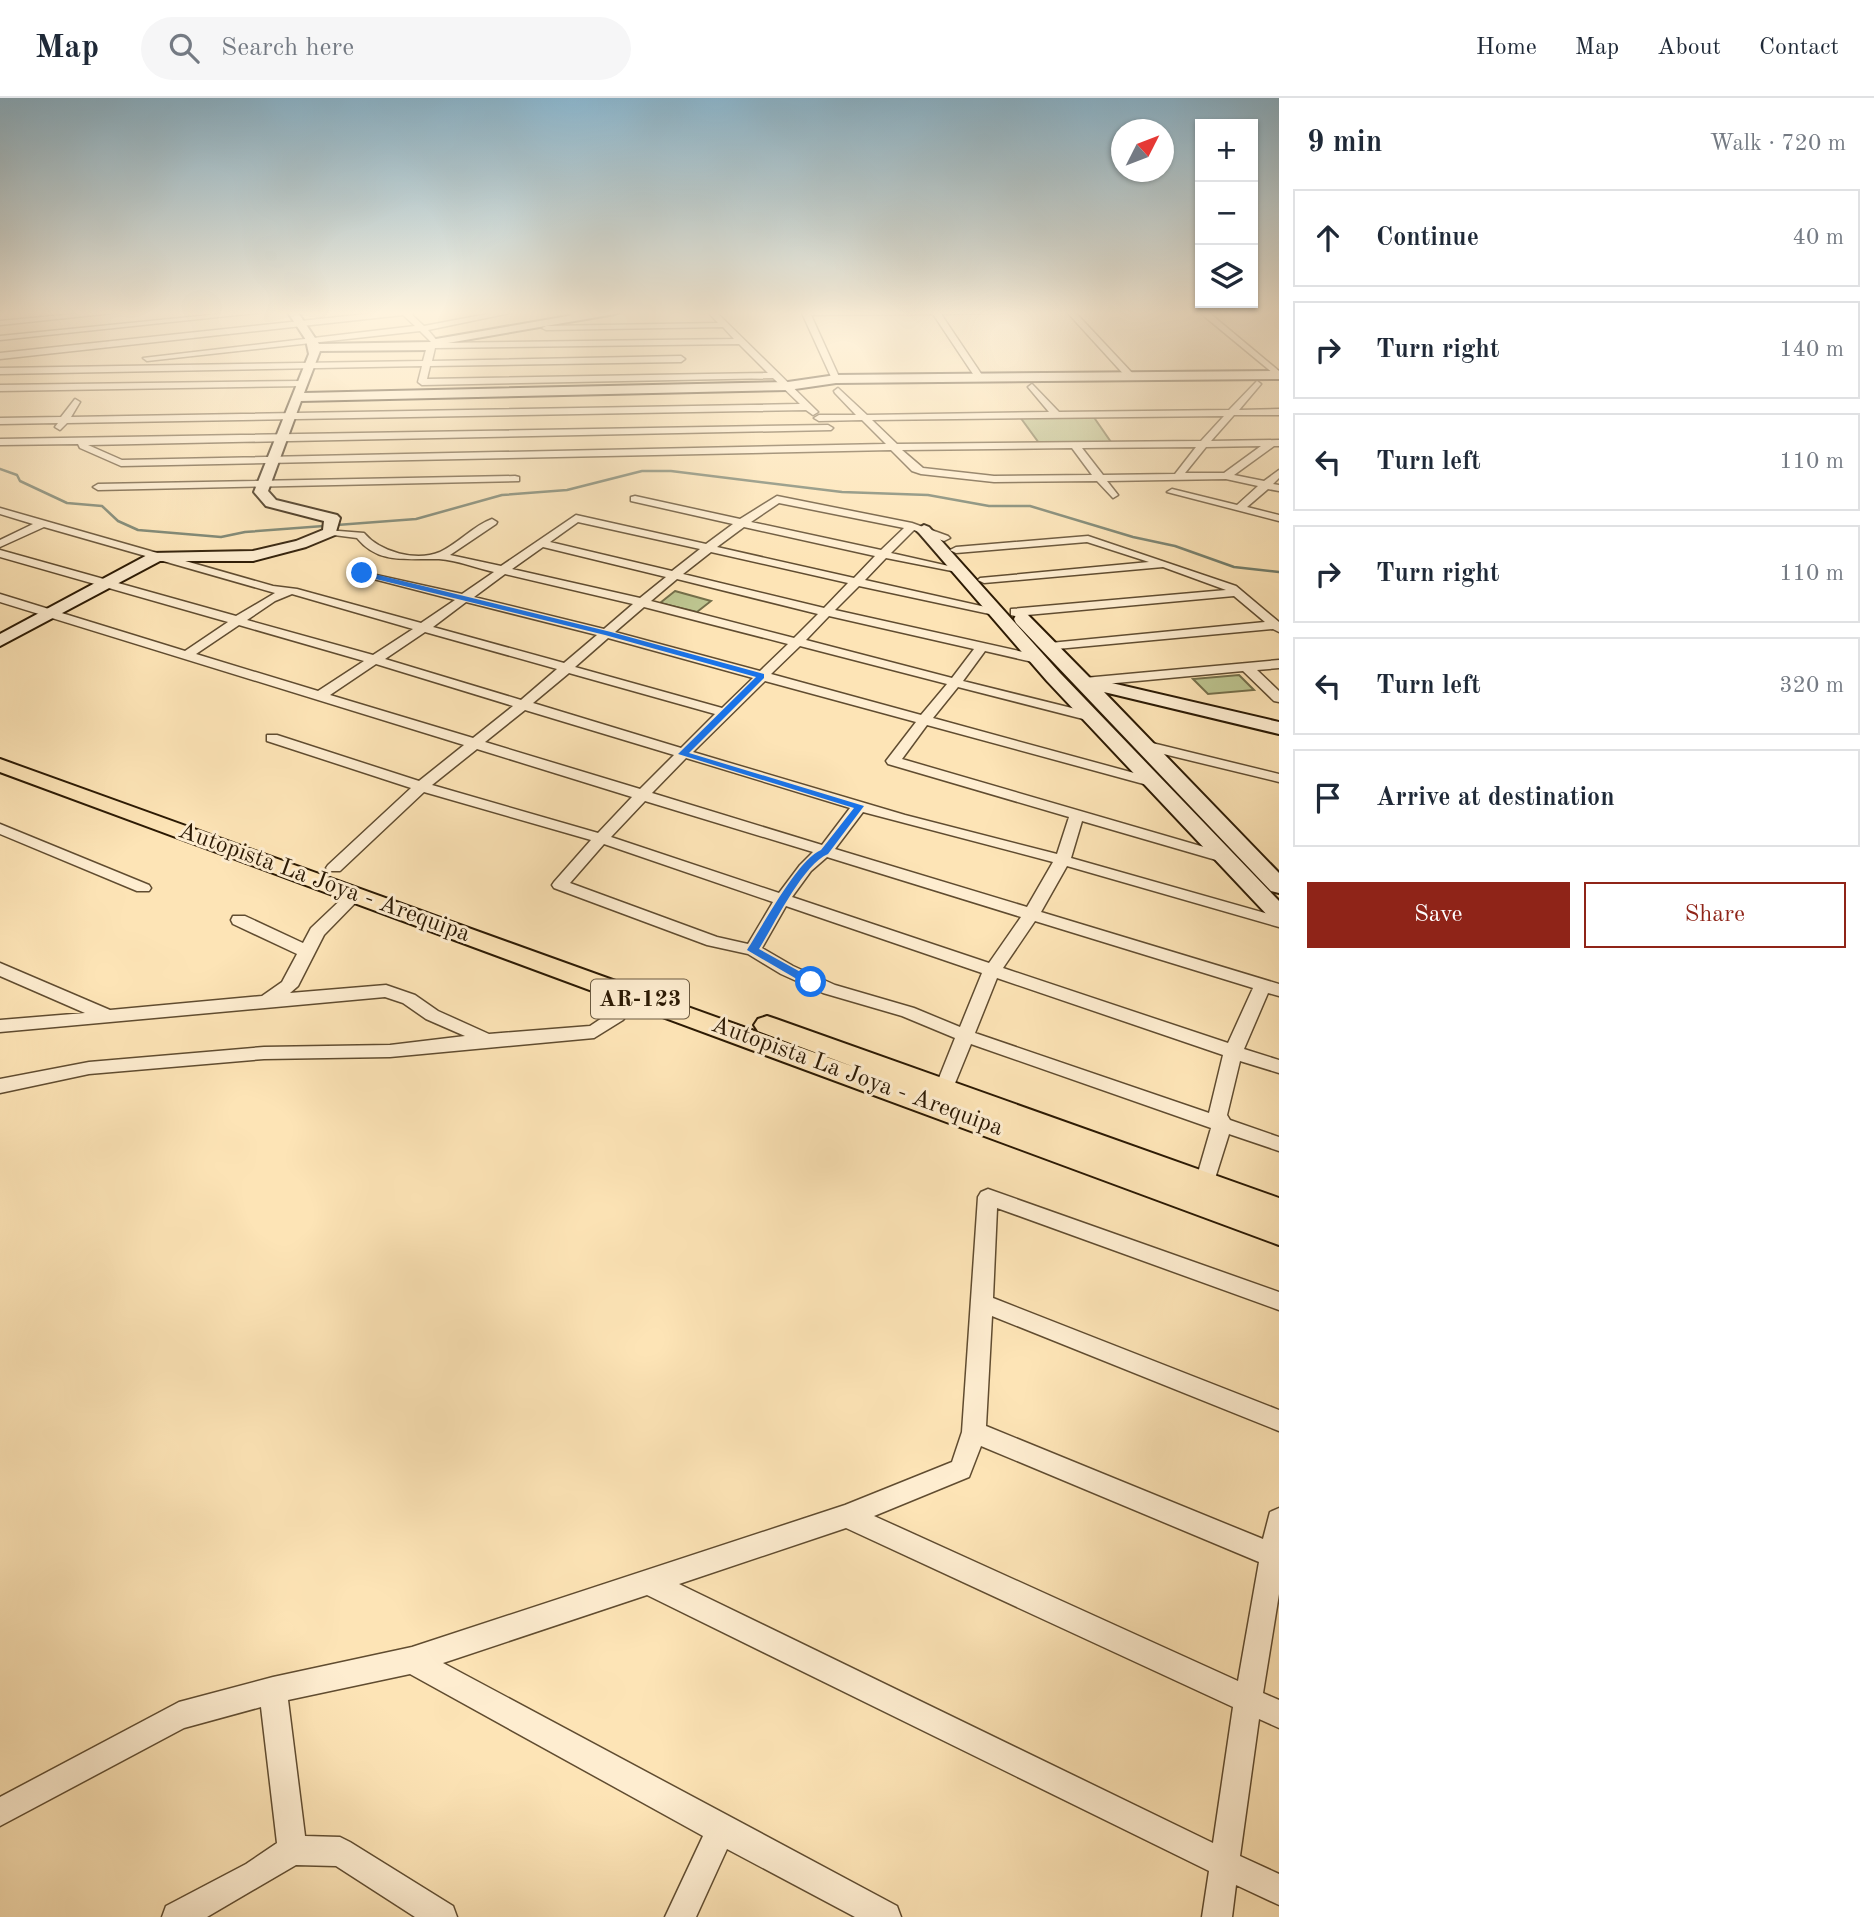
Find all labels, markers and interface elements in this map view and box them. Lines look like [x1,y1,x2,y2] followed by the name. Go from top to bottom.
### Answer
[141,17,631,80] search box
[165,29,203,67] icon: search
[35,32,99,65] text: Map
[221,35,354,61] text: Search here
[1476,36,1537,60] text: Home
[1575,36,1619,60] text: Map
[1657,36,1721,60] text: About
[1759,36,1839,60] text: Contact
[1111,119,1174,182] north arrow
[1195,119,1258,308] map controls
[1195,119,1258,182] button: +
[1307,128,1382,158] text: 9 min
[1710,132,1846,155] text: Walk · 720 m
[1195,182,1258,245] button: −
[1309,219,1347,257] icon: ahead
[1376,225,1479,251] text: Continue
[1793,226,1844,249] text: 40 m
[1195,245,1258,308] button: layers
[1309,331,1347,369] icon: right
[1376,337,1499,363] text: Turn right
[1779,338,1844,361] text: 140 m
[1309,443,1347,481] icon: left
[1376,449,1481,475] text: Turn left
[1779,450,1844,473] text: 110 m
[1309,555,1347,593] icon: right
[346,557,377,588] route end
[1376,561,1499,587] text: Turn right
[1779,562,1844,585] text: 110 m
[1309,667,1347,705] icon: left
[1376,673,1481,699] text: Turn left
[1779,674,1844,697] text: 320 m
[1309,779,1347,817] icon: arrive
[1376,785,1615,811] text: Arrive at destination
[175,819,473,947] street label: Autopista La Joya - Arequipa
[1307,882,1570,948] button: Save
[1584,882,1846,948] button: Share
[795,966,826,997] route start
[591,980,689,1018] road number: AR-123
[708,1013,1006,1141] street label: Autopista La Joya - Arequipa

